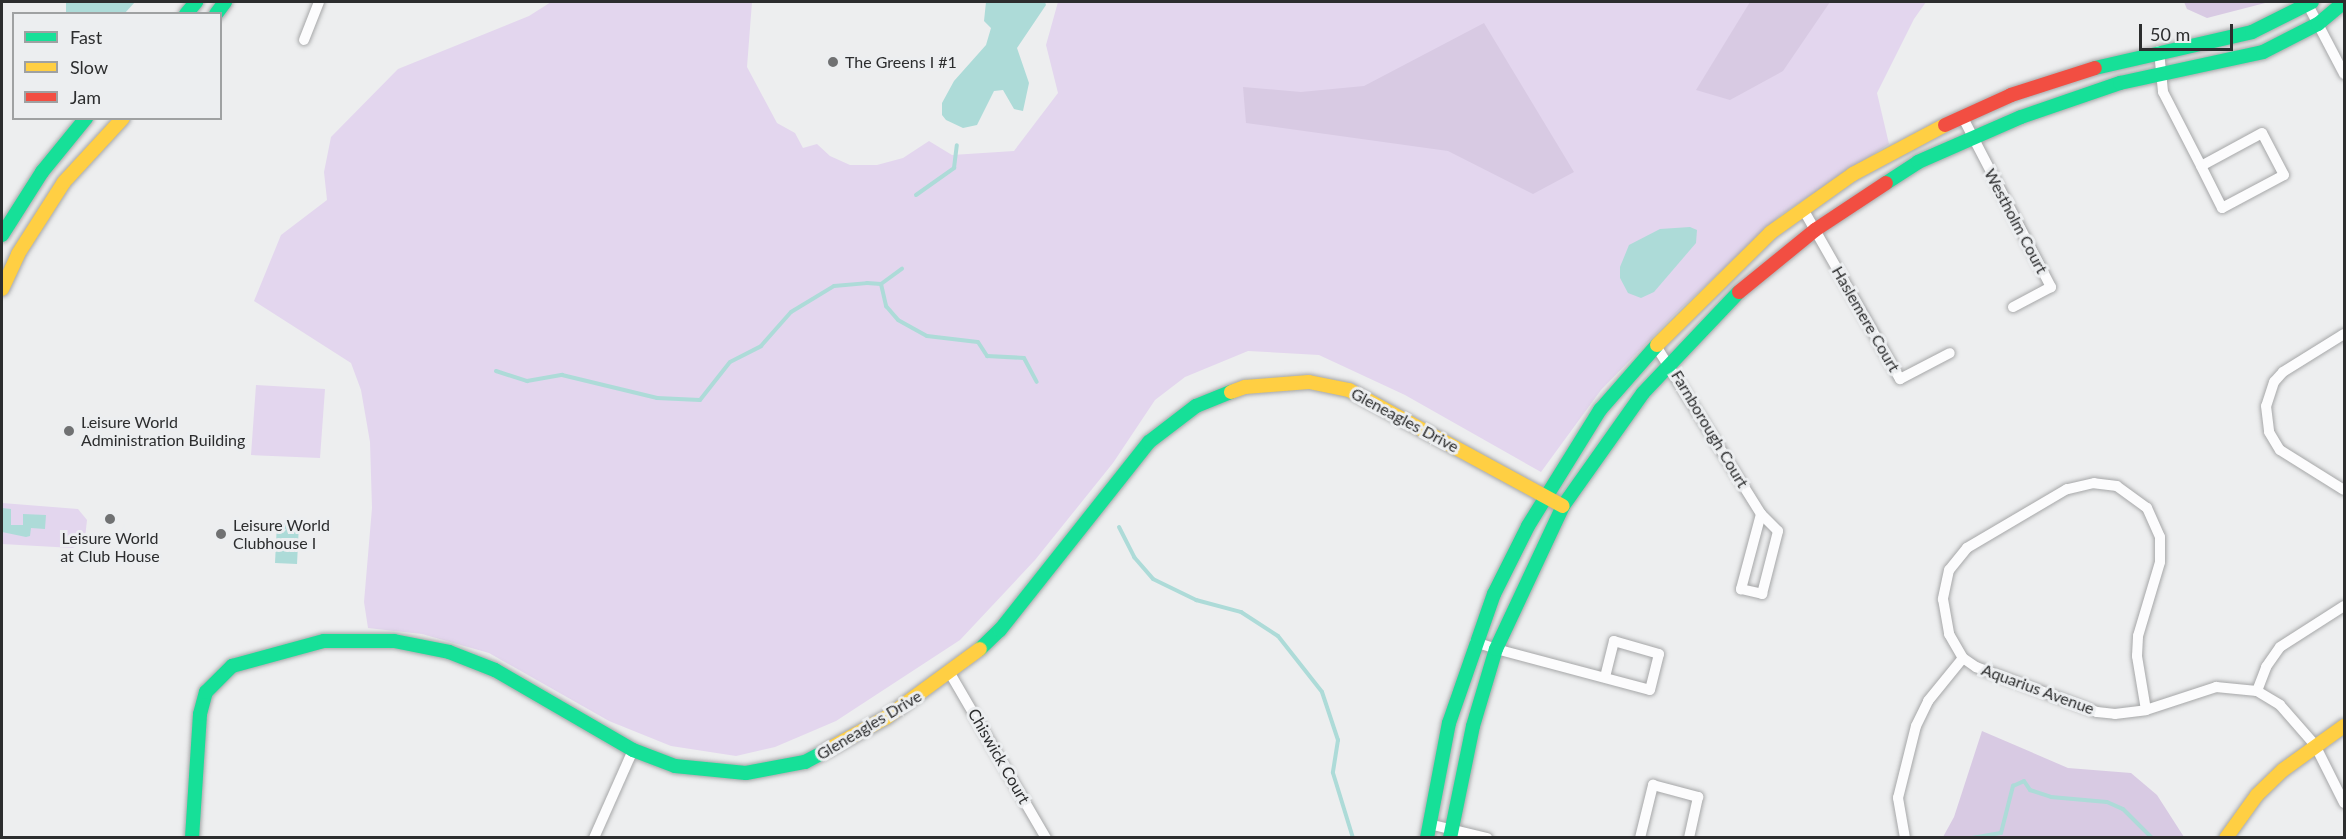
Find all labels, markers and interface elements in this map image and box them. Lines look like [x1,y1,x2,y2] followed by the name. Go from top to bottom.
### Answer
[12,12,222,120] legend
[2142,12,2236,50] scale bar
[2150,23,2190,45] text: 50 m
[70,26,102,48] text: Fast
[845,52,957,72] place label: The Greens I #1
[826,55,840,69] marker: The Greens I #1
[70,56,108,78] text: Slow
[70,86,101,108] text: Jam
[1980,165,2052,277] street label: Westholm Court
[1828,263,1904,375] street label: Haslemere Court
[1667,367,1753,491] street label: Farnborough Court
[1348,384,1462,456] street label: Gleneagles Drive
[81,412,245,450] place label: Leisure World Administration Building
[62,424,76,438] marker: Leisure World Administration Building
[103,512,117,526] marker: Leisure World at Club House
[233,515,330,553] place label: Leisure World Clubhouse I
[214,527,228,541] marker: Leisure World Clubhouse I
[60,528,160,566] place label: Leisure World at Club House
[1979,660,2097,718] street label: Aquarius Avenue
[813,686,925,764] street label: Gleneagles Drive
[964,705,1034,807] street label: Chiswick Court

